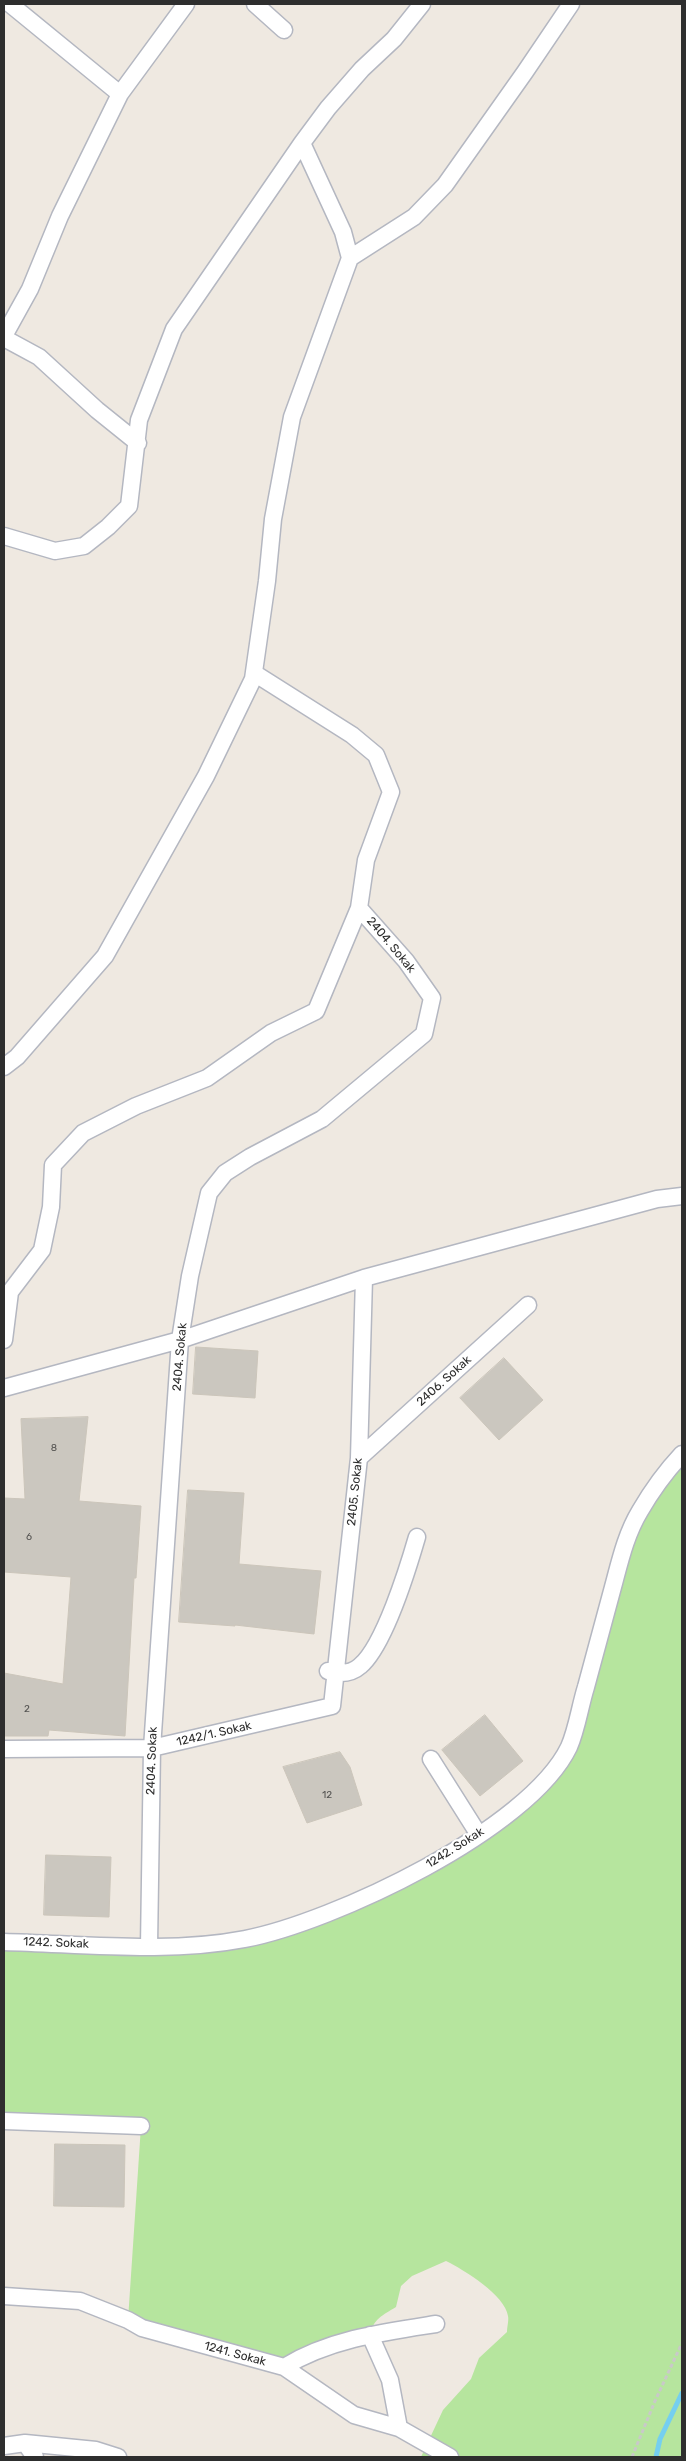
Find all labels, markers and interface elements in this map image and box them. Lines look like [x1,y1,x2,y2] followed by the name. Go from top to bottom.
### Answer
[363,914,419,976] street label: 2404. Sokak
[170,1322,190,1392] street label: 2404. Sokak
[414,1353,474,1409] street label: 2406. Sokak
[51,1442,57,1454] house number: 8
[344,1457,366,1527] street label: 2405. Sokak
[26,1531,32,1543] house number: 6
[24,1703,30,1715] house number: 2
[175,1718,253,1750] street label: 1242/1. Sokak
[144,1727,160,1795] street label: 2404. Sokak
[322,1789,332,1801] house number: 12
[423,1824,487,1872] street label: 1242. Sokak
[23,1935,89,1951] street label: 1242. Sokak
[202,2339,268,2369] street label: 1241. Sokak

